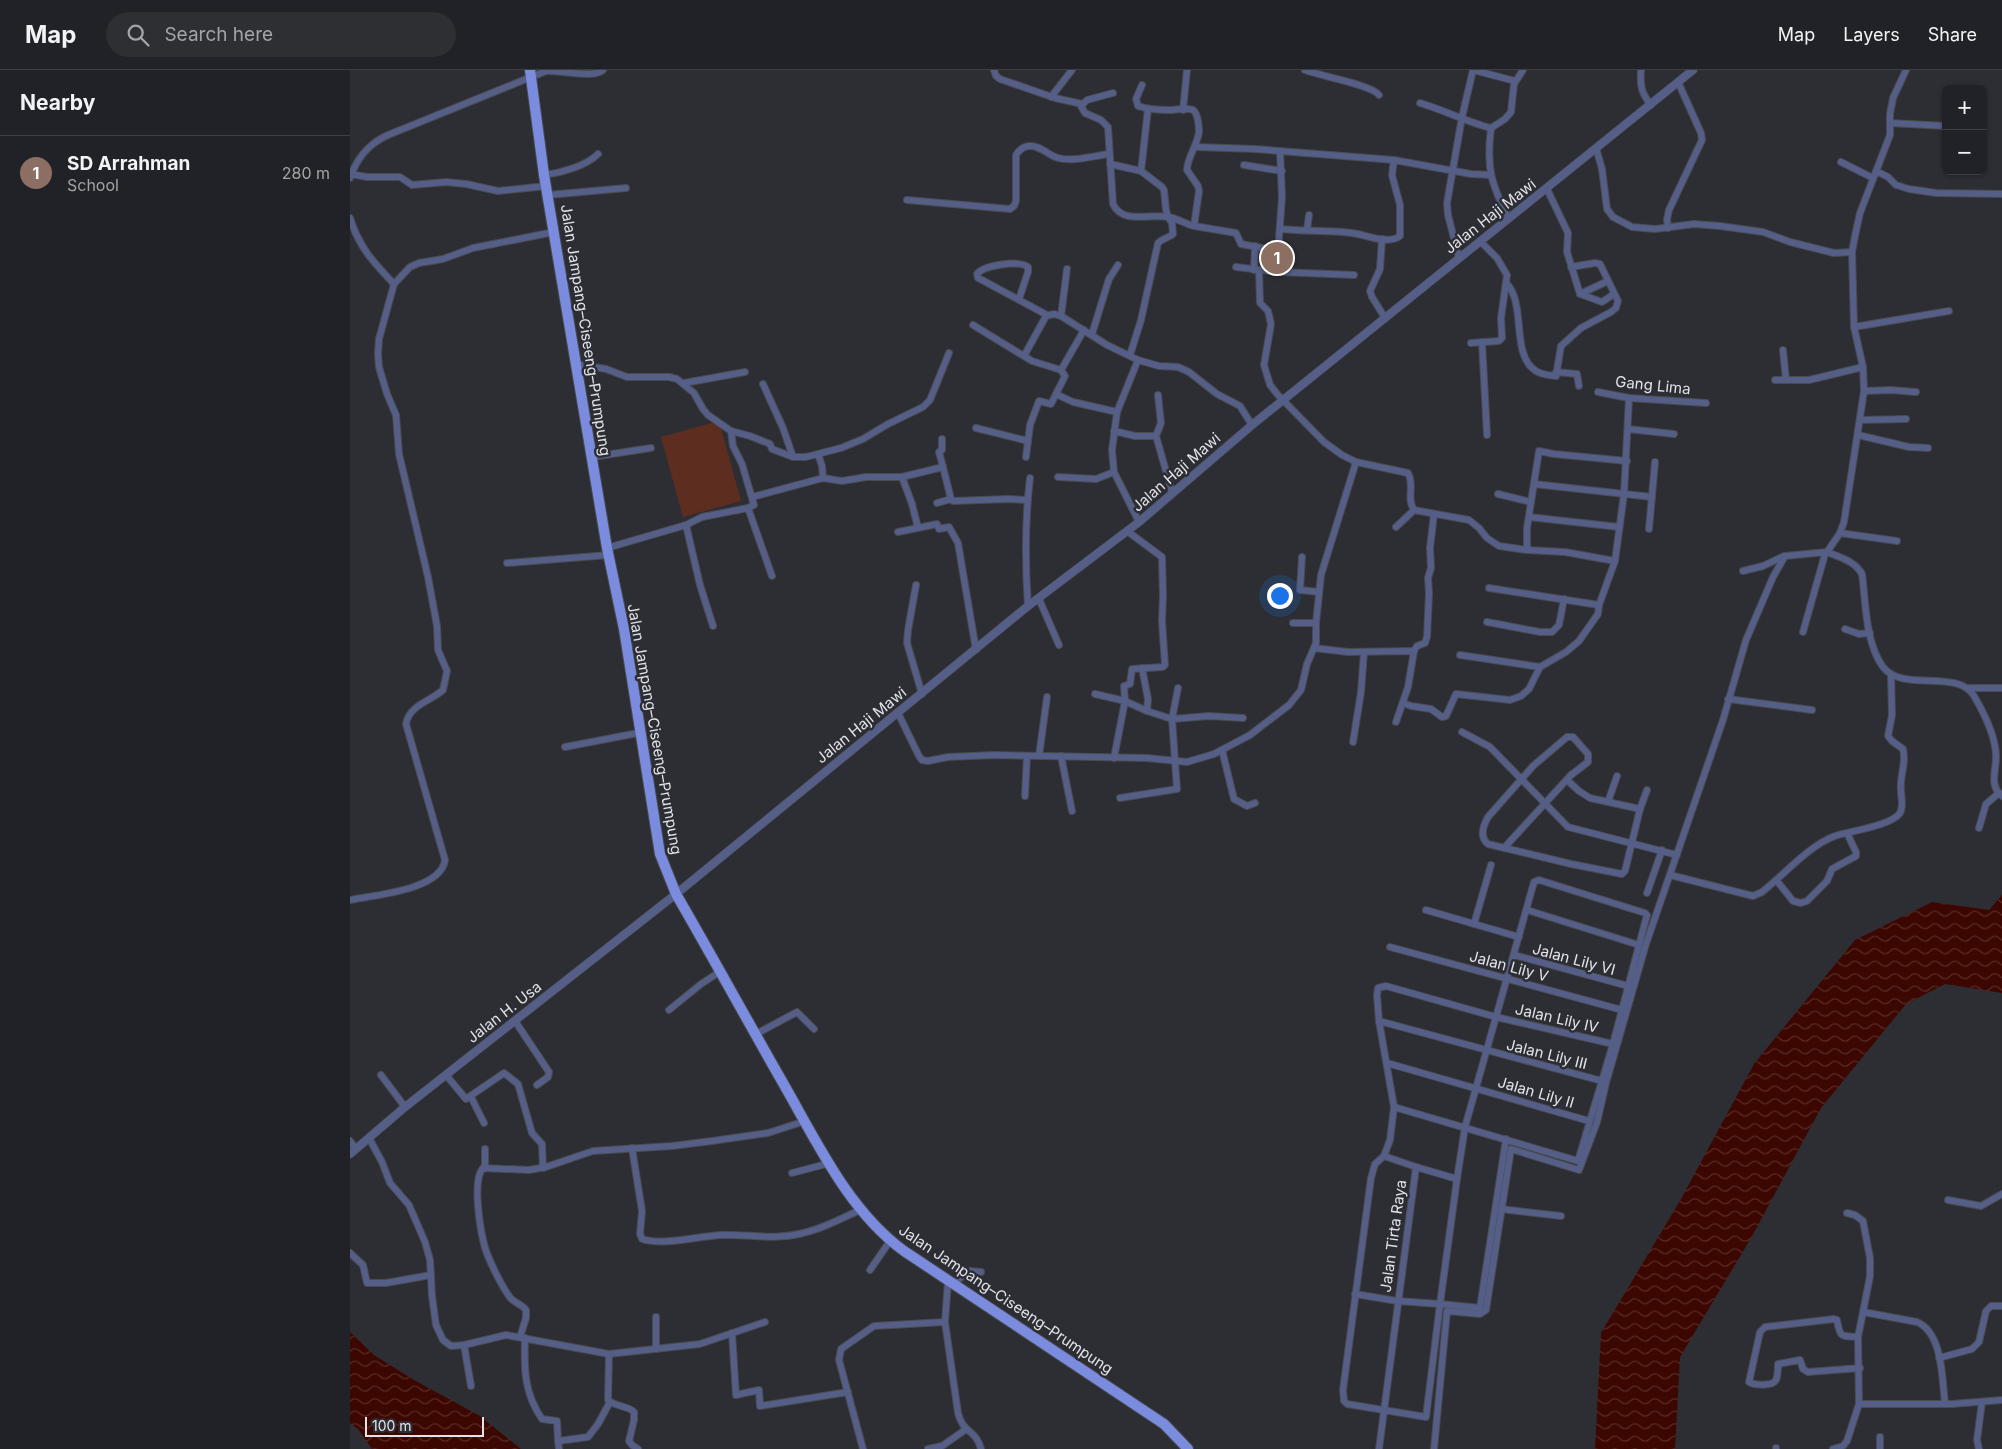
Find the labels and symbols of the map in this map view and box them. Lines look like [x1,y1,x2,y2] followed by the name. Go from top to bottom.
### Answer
[1440,174,1540,258] street label: Jalan Haji Mawi
[557,203,615,457] street label: Jalan Jampang–Ciseeng–Prumpung
[1261,239,1293,277] pin: 1
[1614,372,1692,398] street label: Gang Lima
[1128,428,1224,516] street label: Jalan Haji Mawi
[1267,583,1293,609] your location
[624,602,686,856] street label: Jalan Jampang–Ciseeng–Prumpung
[812,683,910,767] street label: Jalan Haji Mawi
[1531,939,1617,979] street label: Jalan Lily VI
[1467,946,1551,986] street label: Jalan Lily V
[463,977,545,1047] street label: Jalan H. Usa
[1513,999,1601,1037] street label: Jalan Lily IV
[1505,1035,1589,1073] street label: Jalan Lily III
[1496,1072,1576,1112] street label: Jalan Lily II
[1376,1178,1410,1294] street label: Jalan Tirta Raya
[895,1220,1117,1378] street label: Jalan Jampang–Ciseeng–Prumpung
[365,1414,484,1437] scale bar

